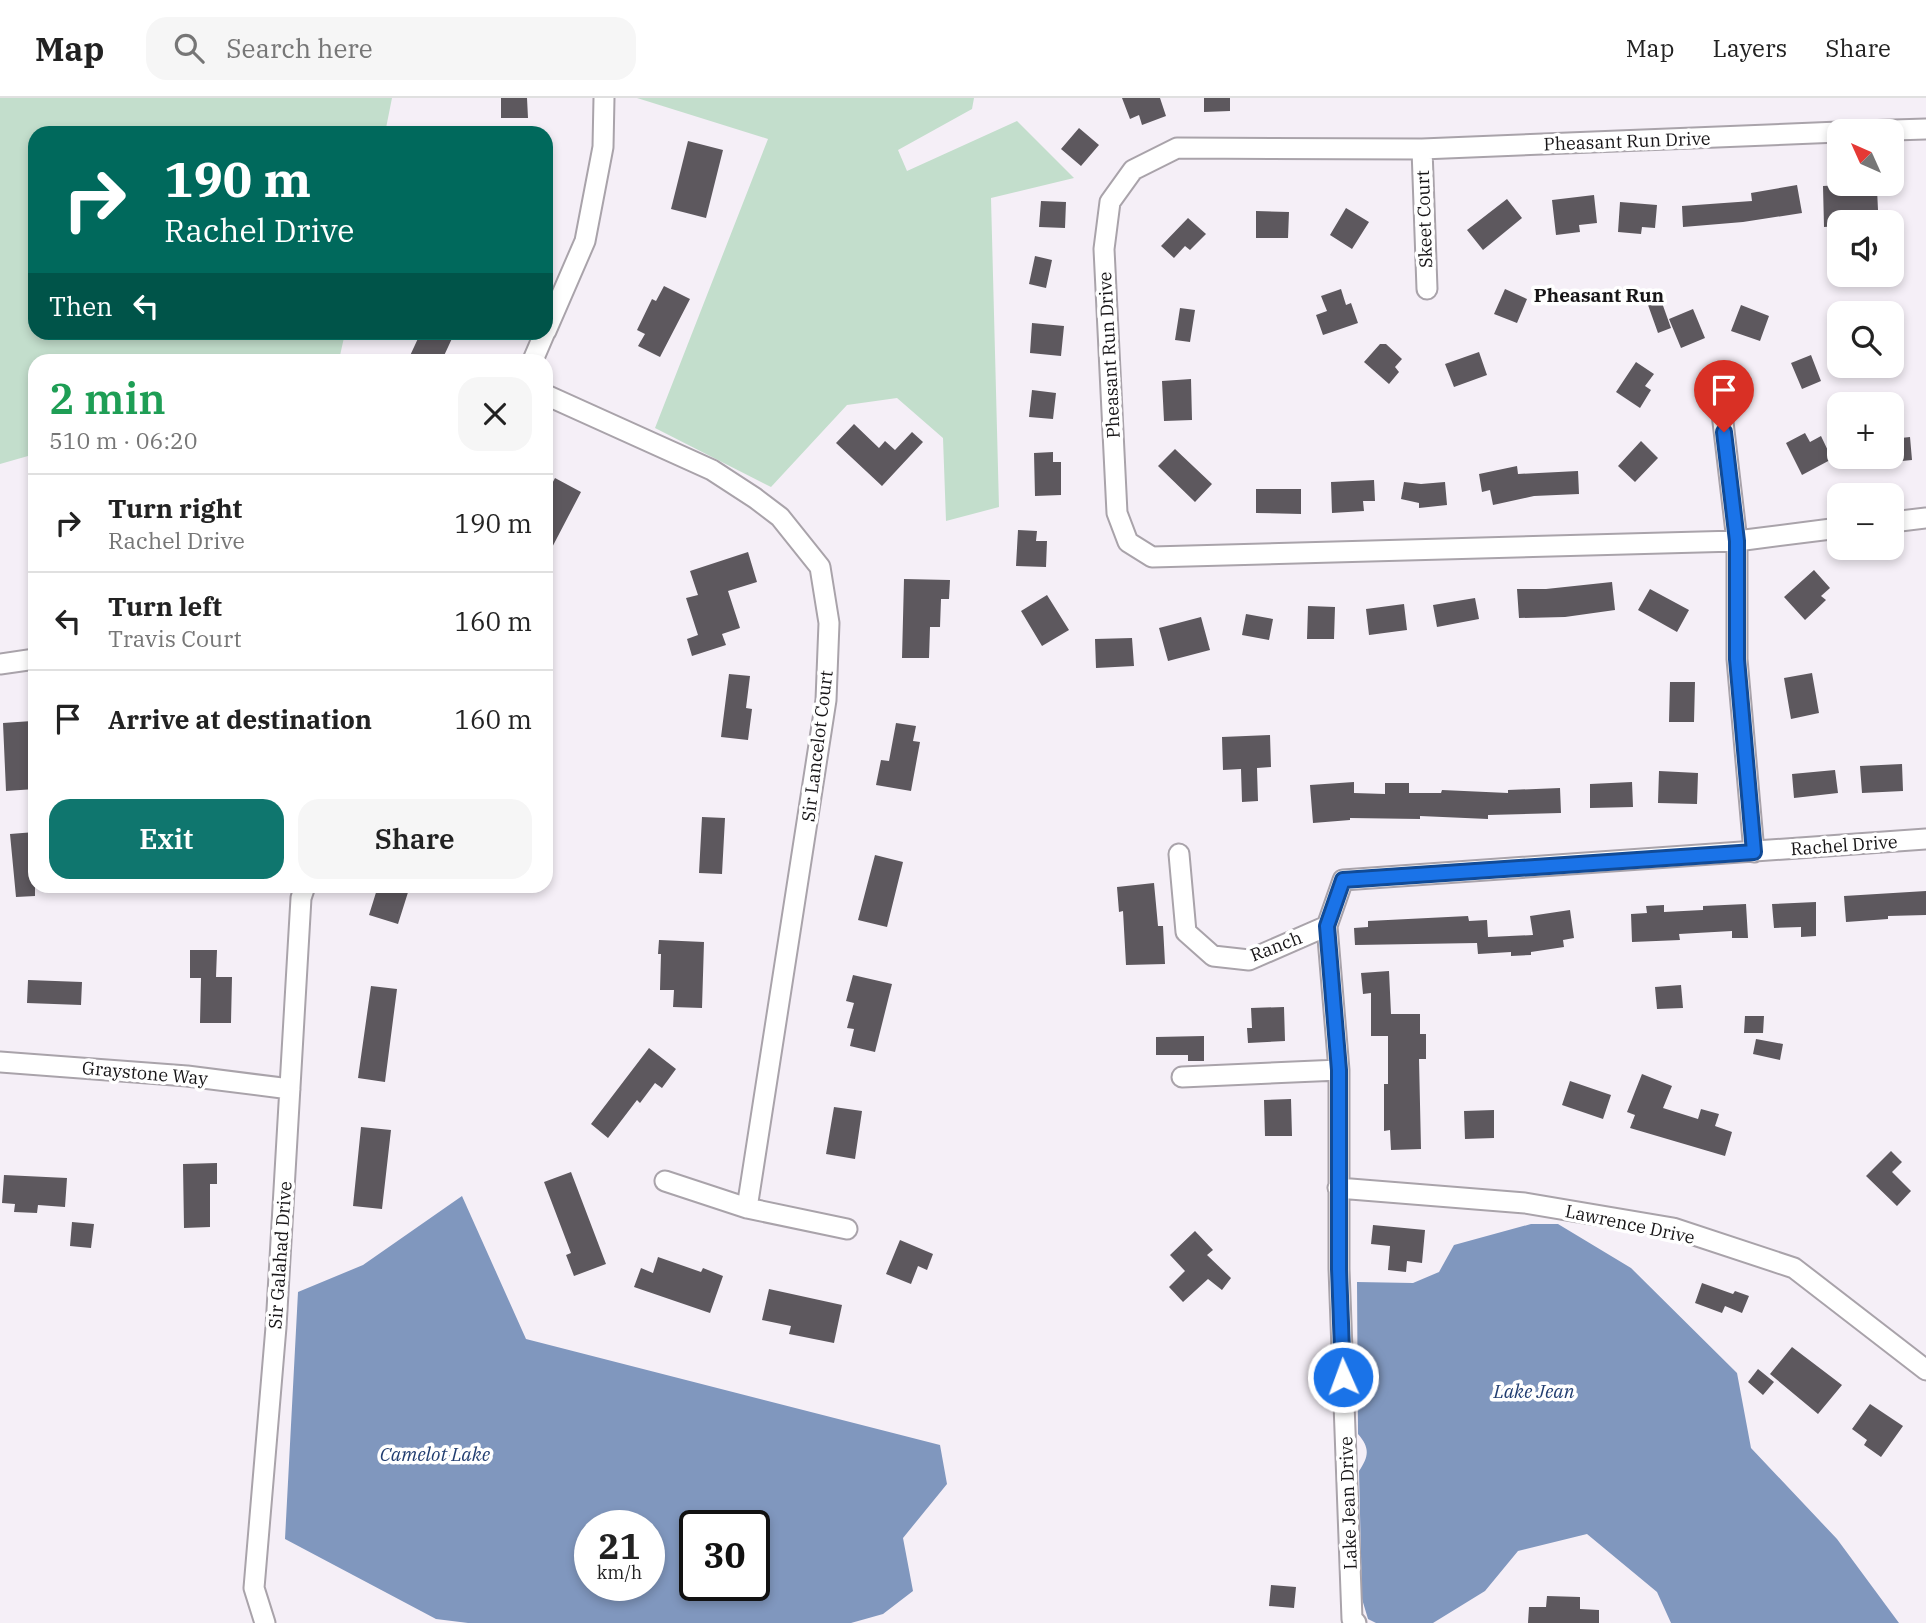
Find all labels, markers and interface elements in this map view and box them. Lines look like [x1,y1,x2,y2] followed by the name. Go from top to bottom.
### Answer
[146,17,636,80] search box
[35,27,104,70] text: Map
[170,29,208,67] icon: search
[226,31,373,65] text: Search here
[1626,32,1674,64] text: Map
[1712,32,1787,64] text: Layers
[1825,32,1891,64] text: Share
[1827,119,1904,196] north arrow
[1827,119,1904,560] map controls
[1543,127,1711,155] street label: Pheasant Run Drive
[164,147,311,210] text: 190 m
[49,154,140,245] icon: right
[1411,170,1437,268] street label: Skeet Court
[164,209,354,251] text: Rachel Drive
[1827,210,1904,287] button: sound
[1093,271,1125,439] street label: Pheasant Run Drive
[1534,283,1665,307] district label: Pheasant Run
[127,287,165,325] icon: left
[49,289,113,323] text: Then
[1827,301,1904,378] button: search
[1694,360,1754,432] pin
[49,371,166,426] text: 2 min
[1705,371,1743,409] icon: arrive
[458,377,532,451] button: close
[1827,392,1904,469] button: +
[49,425,198,455] text: 510 m · 06:20
[1827,483,1904,560] button: −
[108,491,242,525] text: Turn right
[49,504,87,542] icon: right
[454,506,532,540] text: 190 m
[108,525,245,555] text: Rachel Drive
[108,589,222,623] text: Turn left
[49,602,87,640] icon: left
[454,604,532,638] text: 160 m
[108,623,242,653] text: Travis Court
[796,669,838,823] street label: Sir Lancelot Court
[49,700,87,738] icon: arrive
[108,702,372,736] text: Arrive at destination
[454,702,532,736] text: 160 m
[49,799,284,879] button: Exit
[298,799,532,879] button: Share
[1790,830,1898,860] street label: Rachel Drive
[1247,926,1305,966] street label: Ranch
[81,1056,209,1090] street label: Graystone Way
[263,1180,297,1330] street label: Sir Galahad Drive
[1563,1199,1697,1249] street label: Lawrence Drive
[1306,1340,1380,1414] position arrow
[1493,1379,1575,1403] water label: Lake Jean
[1334,1436,1362,1570] street label: Lake Jean Drive
[380,1442,491,1466] water label: Camelot Lake
[679,1510,770,1601] speed limit sign: 30
[598,1523,641,1569] text: 21
[597,1561,642,1584] text: km/h

